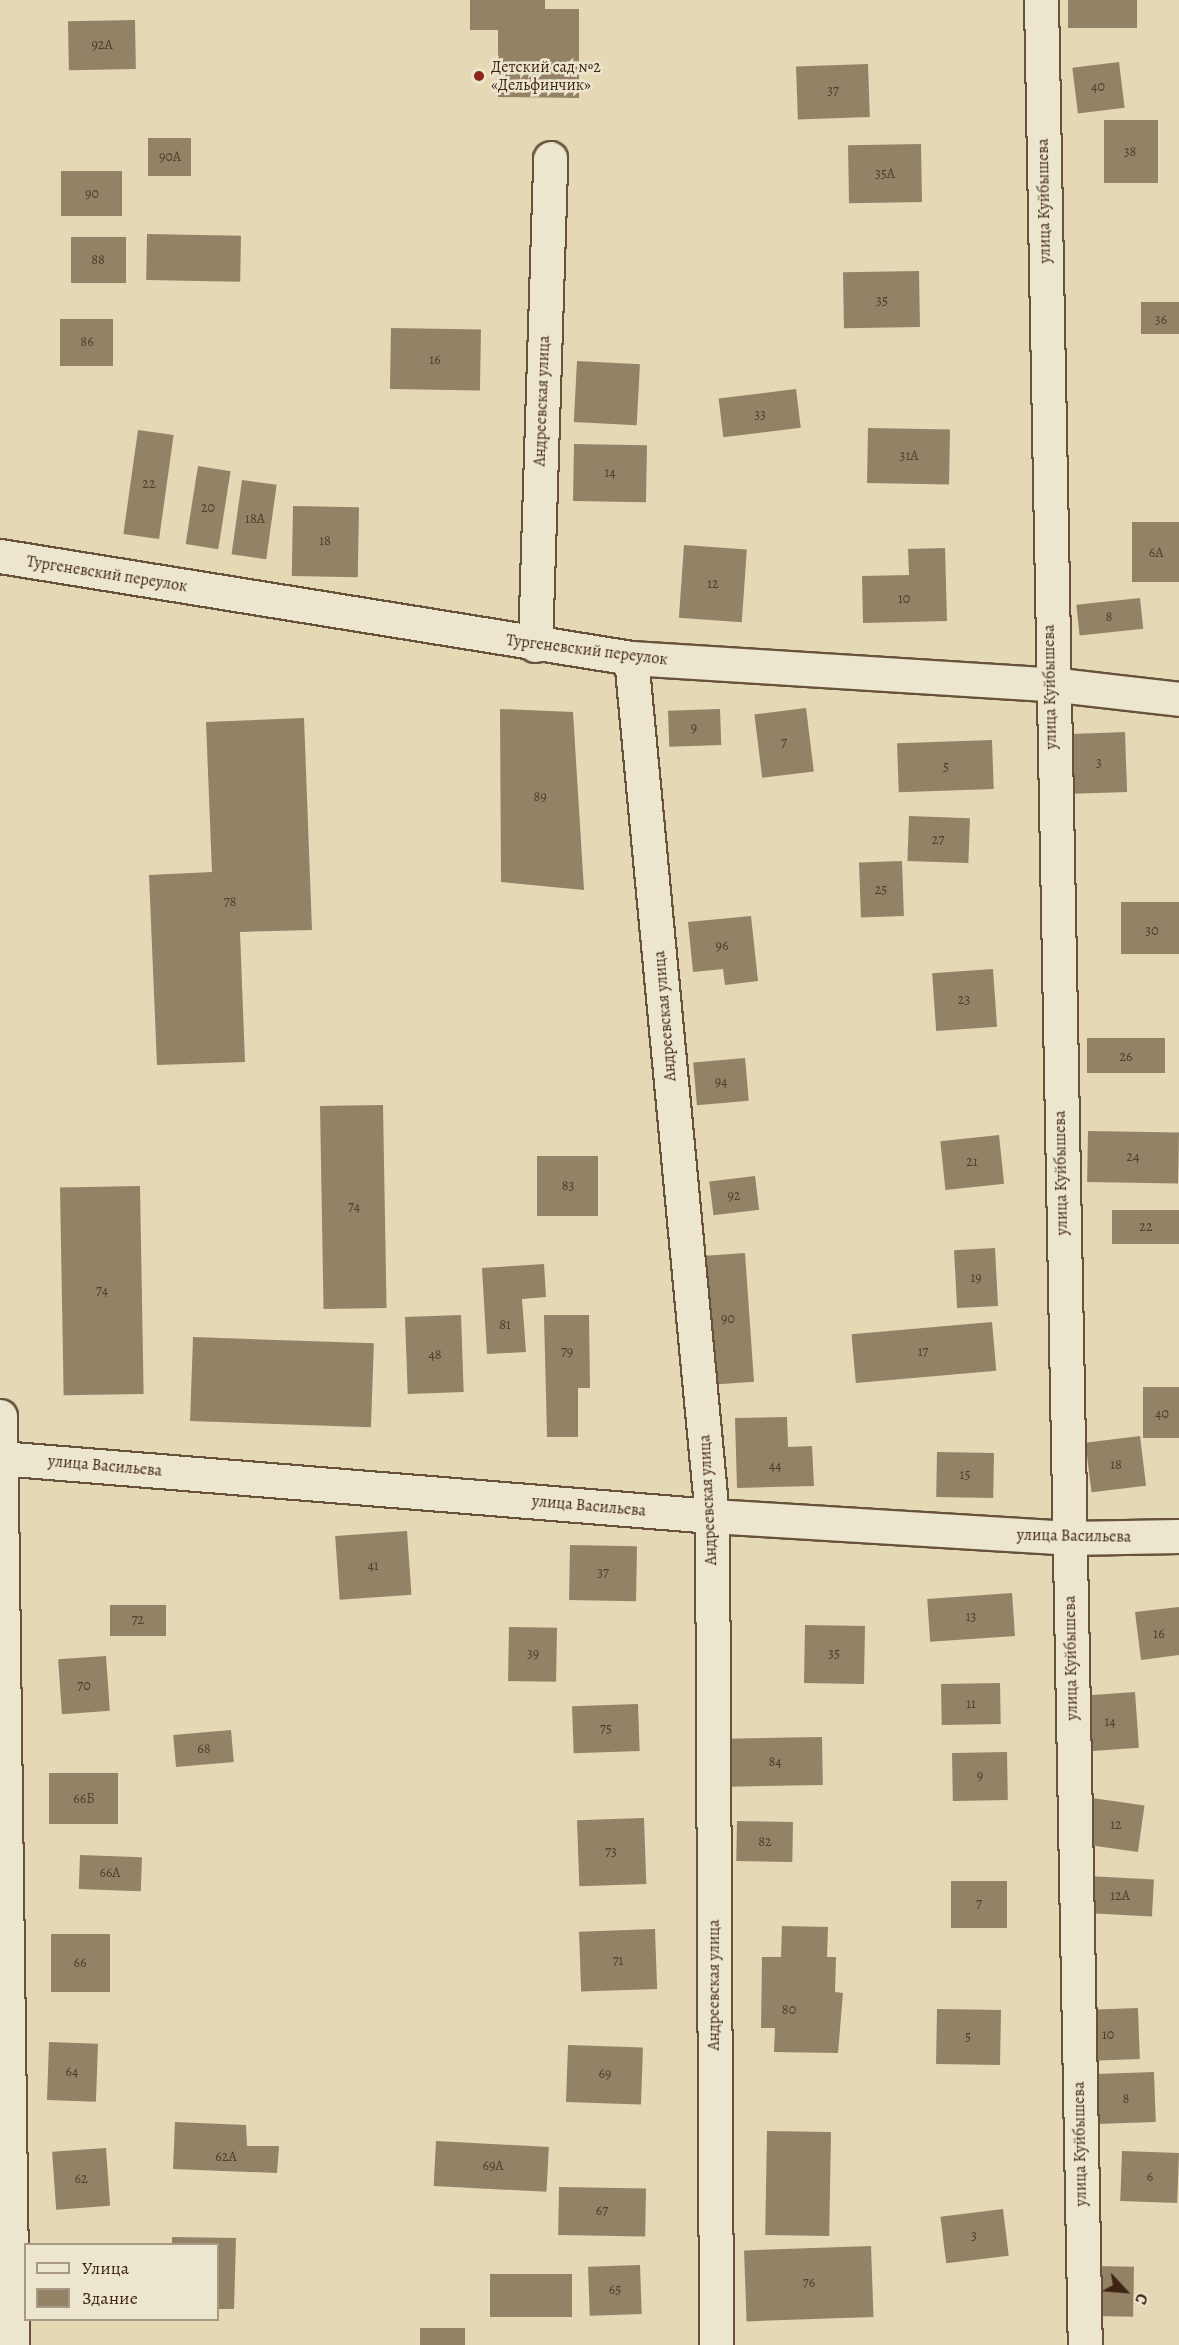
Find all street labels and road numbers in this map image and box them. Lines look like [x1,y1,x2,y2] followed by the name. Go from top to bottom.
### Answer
[1033,138,1055,264] street label: улица Куйбышева
[530,335,554,467] street label: Андреевская улица
[25,552,189,596] street label: Тургеневский переулок
[1039,624,1061,750] street label: улица Куйбышева
[505,631,669,669] street label: Тургеневский переулок
[650,950,680,1082] street label: Андреевская улица
[1050,1110,1072,1236] street label: улица Куйбышева
[695,1434,721,1566] street label: Андреевская улица
[47,1451,163,1481] street label: улица Васильева
[531,1491,647,1521] street label: улица Васильева
[1017,1525,1131,1547] street label: улица Васильева
[1060,1595,1082,1721] street label: улица Куйбышева
[704,1920,724,2050] street label: Андреевская улица
[1069,2081,1091,2207] street label: улица Куйбышева

